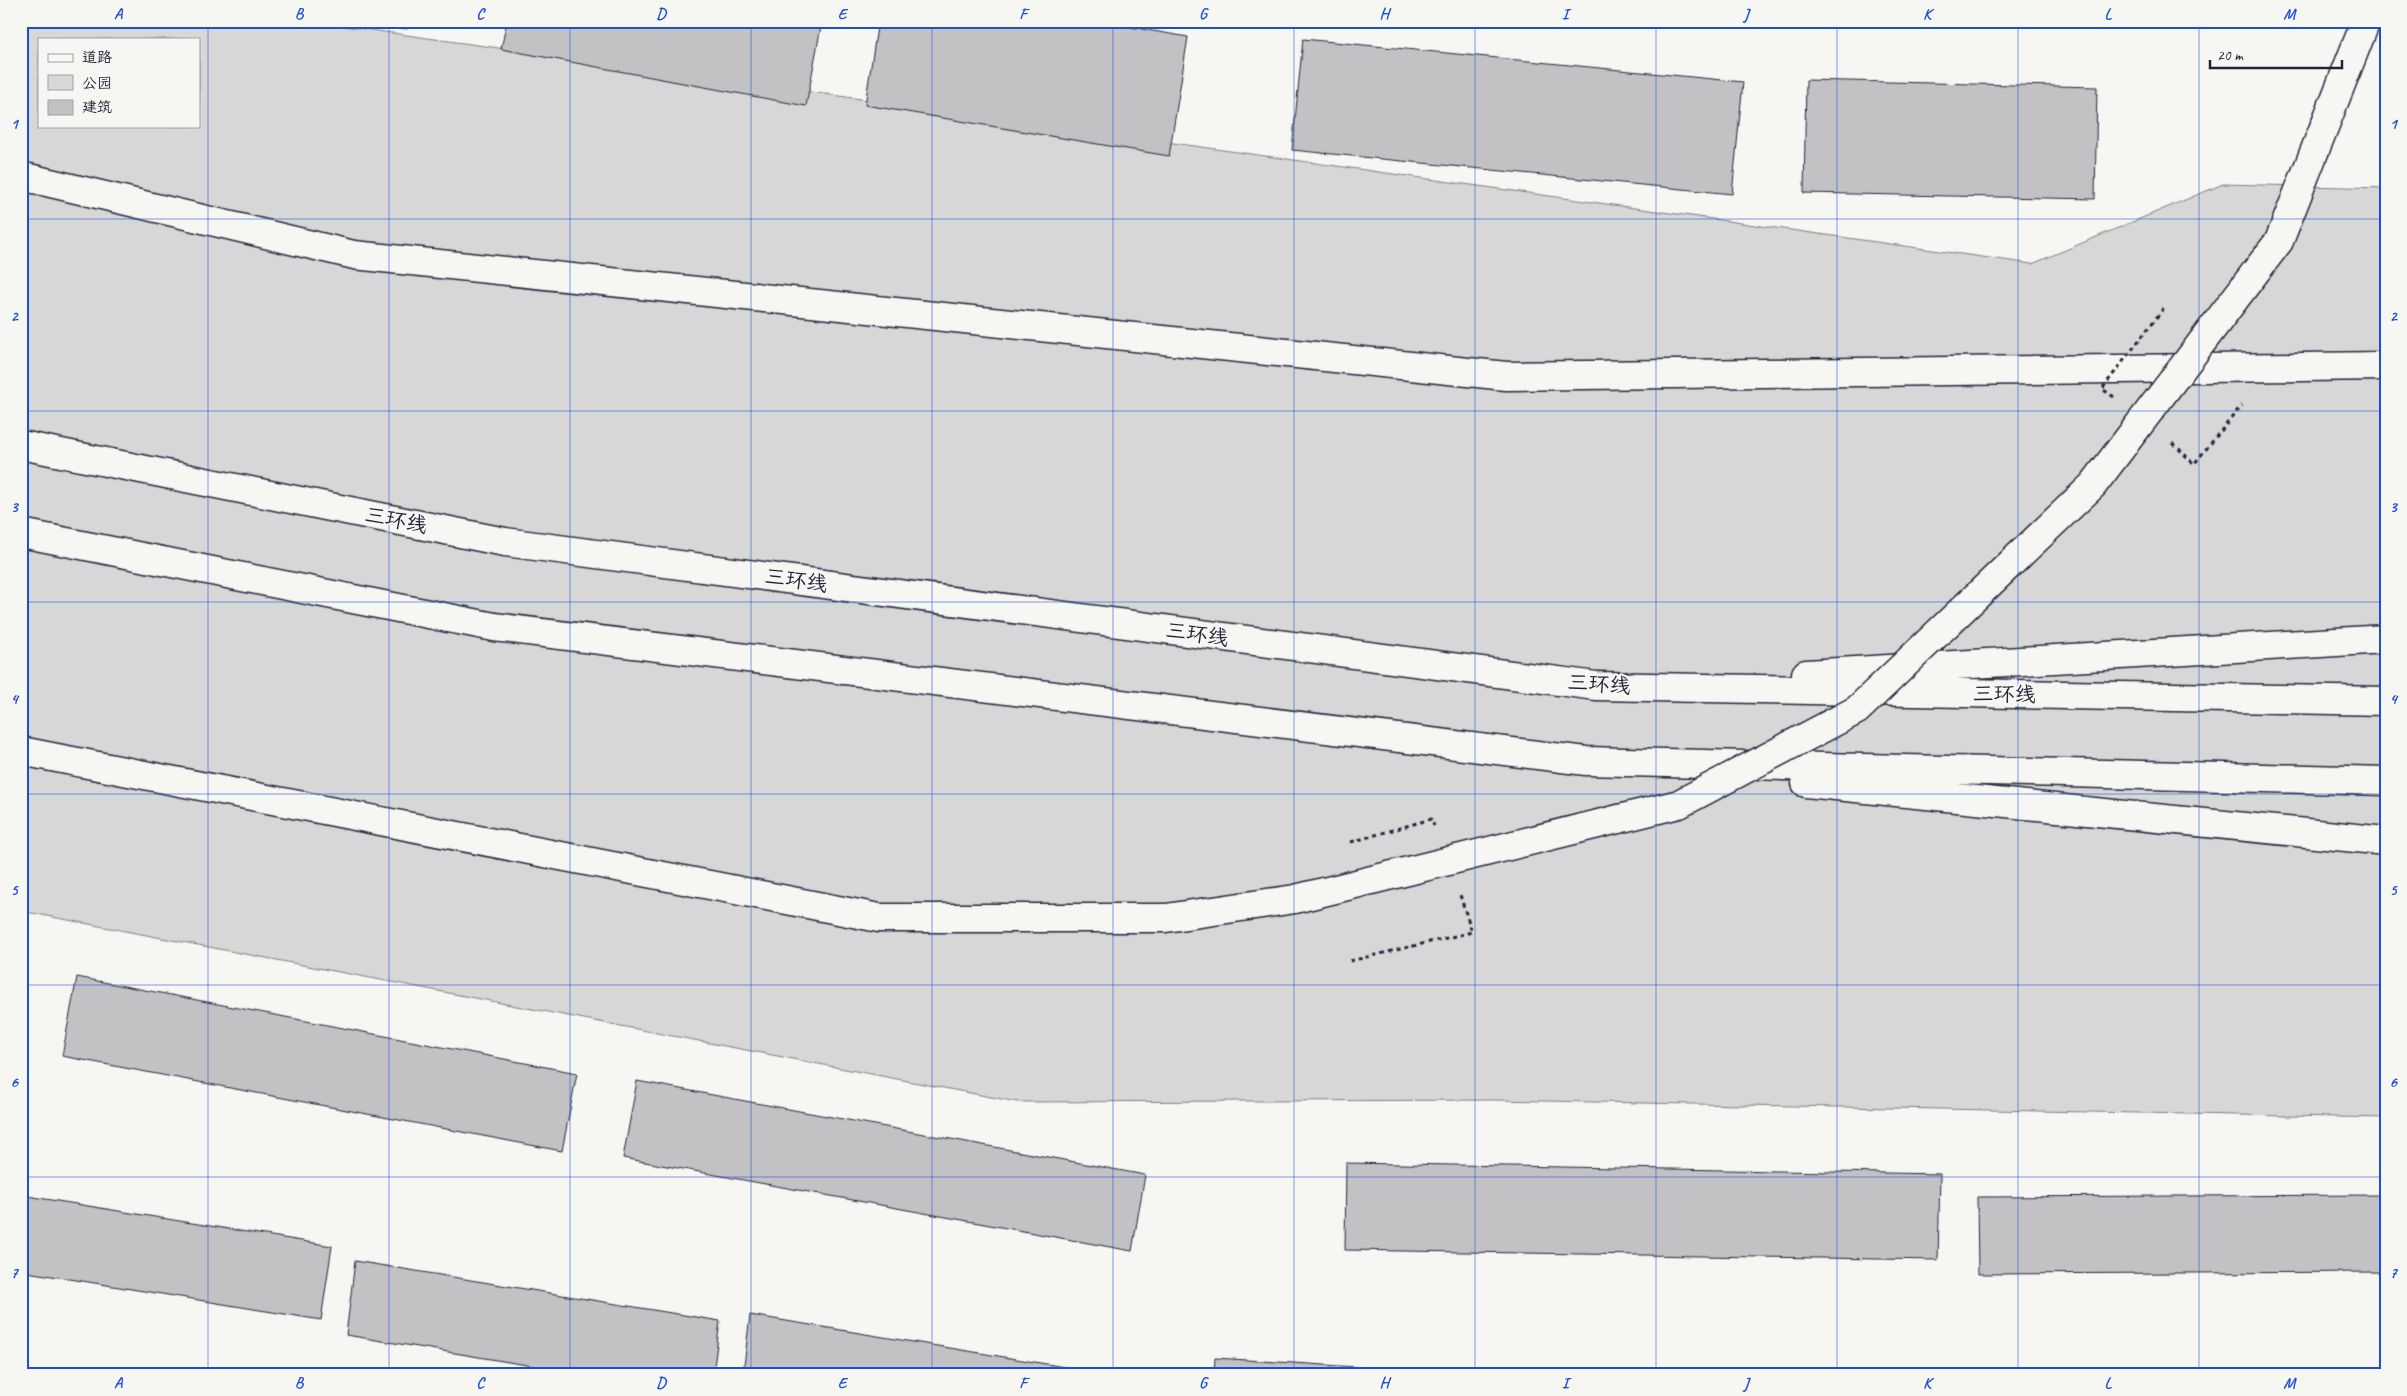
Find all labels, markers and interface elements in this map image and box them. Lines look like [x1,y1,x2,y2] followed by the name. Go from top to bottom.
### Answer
[114,4,124,24] text: A
[295,4,305,24] text: B
[476,4,486,24] text: C
[656,4,667,24] text: D
[838,4,849,24] text: E
[1019,4,1030,24] text: F
[1199,4,1209,24] text: G
[1379,4,1391,24] text: H
[1562,4,1572,24] text: I
[1742,4,1751,24] text: J
[1923,4,1935,24] text: K
[2105,4,2113,24] text: L
[2283,4,2297,24] text: M
[38,38,200,128] legend
[2210,38,2342,70] scale bar
[2217,46,2244,65] text: 20 m
[82,48,112,67] text: 道路
[82,74,112,93] text: 公园
[82,98,112,117] text: 建筑
[10,114,19,134] text: 1
[2389,114,2398,134] text: 1
[10,306,19,326] text: 2
[2389,306,2398,326] text: 2
[10,497,19,517] text: 3
[2389,497,2398,517] text: 3
[363,501,429,539] street label: 三环线
[763,563,829,597] street label: 三环线
[1164,617,1230,651] street label: 三环线
[1567,669,1631,699] street label: 三环线
[1972,680,2036,708] street label: 三环线
[10,689,19,709] text: 4
[2389,689,2398,709] text: 4
[11,880,20,900] text: 5
[2390,880,2399,900] text: 5
[10,1072,19,1092] text: 6
[2389,1072,2398,1092] text: 6
[10,1263,19,1283] text: 7
[2389,1263,2398,1283] text: 7
[114,1373,124,1393] text: A
[295,1373,305,1393] text: B
[476,1373,486,1393] text: C
[656,1373,667,1393] text: D
[838,1373,849,1393] text: E
[1019,1373,1030,1393] text: F
[1199,1373,1209,1393] text: G
[1379,1373,1391,1393] text: H
[1562,1373,1572,1393] text: I
[1742,1373,1751,1393] text: J
[1923,1373,1935,1393] text: K
[2105,1373,2113,1393] text: L
[2283,1373,2297,1393] text: M

